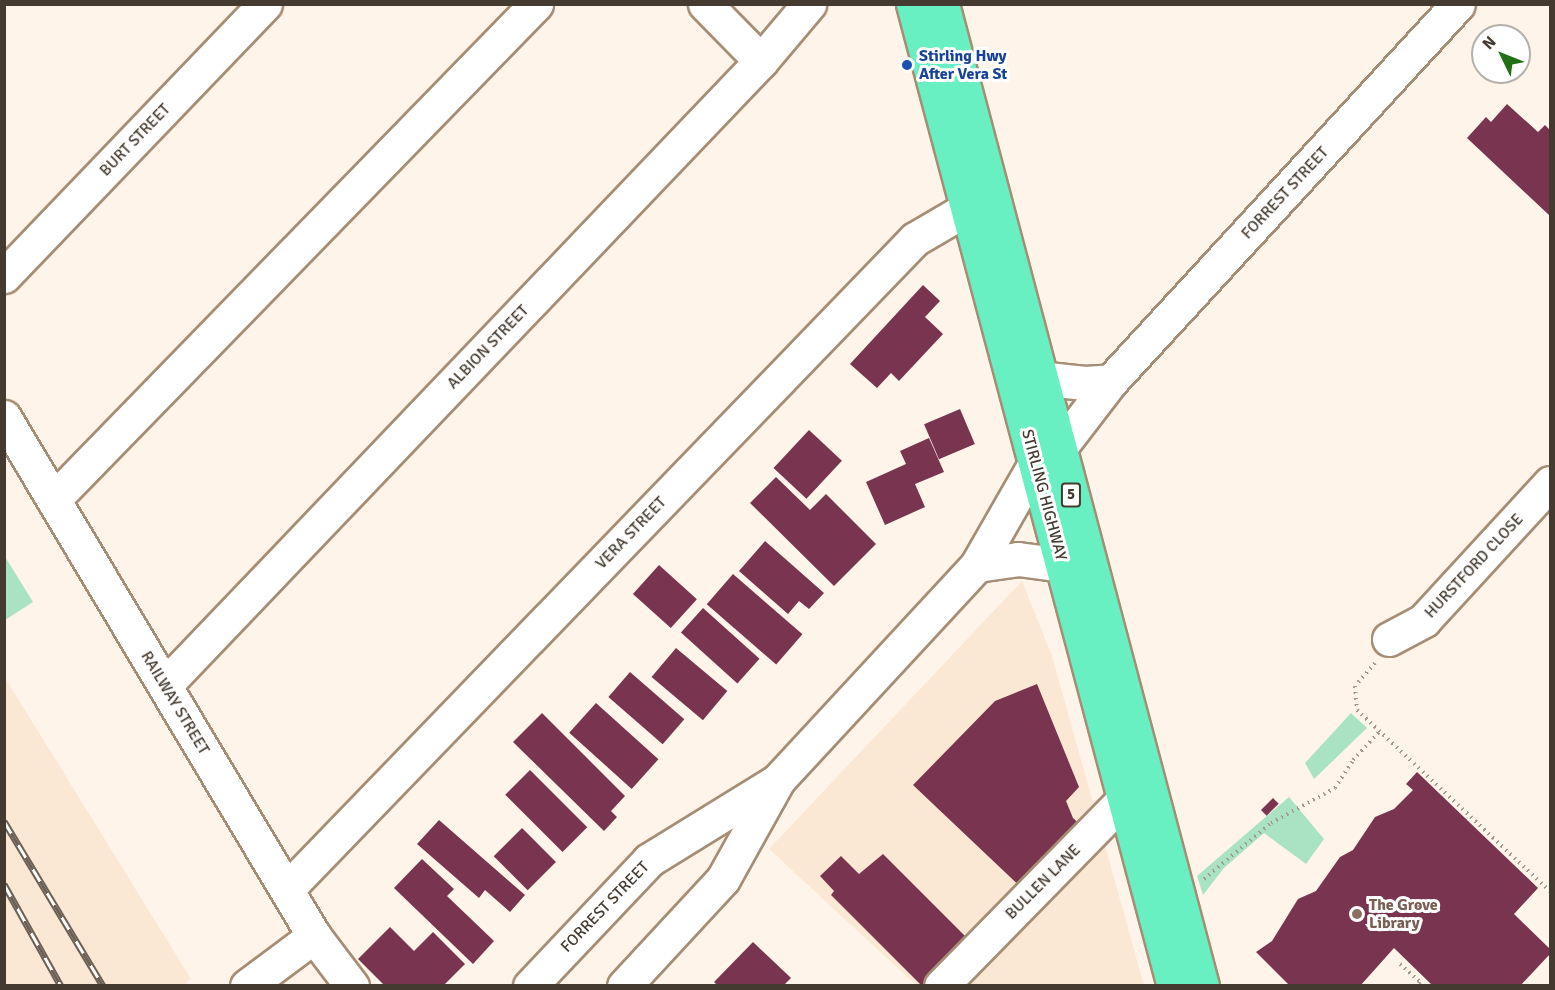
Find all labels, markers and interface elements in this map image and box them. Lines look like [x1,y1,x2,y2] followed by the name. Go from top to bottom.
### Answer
[1471,24,1531,84] north arrow
[1478,32,1500,54] text: N
[919,46,1007,84] place label: Stirling Hwy After Vera St
[900,58,914,72] marker: Stirling Hwy After Vera St
[96,100,174,180] street label: BURT STREET
[1237,143,1333,243] street label: FORREST STREET
[443,301,533,393] street label: ALBION STREET
[1017,427,1071,563] street label: STIRLING HIGHWAY
[1060,483,1082,507] road number: 5
[592,493,670,573] street label: VERA STREET
[1421,510,1527,622] street label: HURSTFORD CLOSE
[137,648,213,758] street label: RAILWAY STREET
[1002,841,1084,923] street label: BULLEN LANE
[557,858,653,956] street label: FORREST STREET
[1369,895,1438,933] place label: The Grove Library
[1350,907,1364,921] marker: The Grove Library

